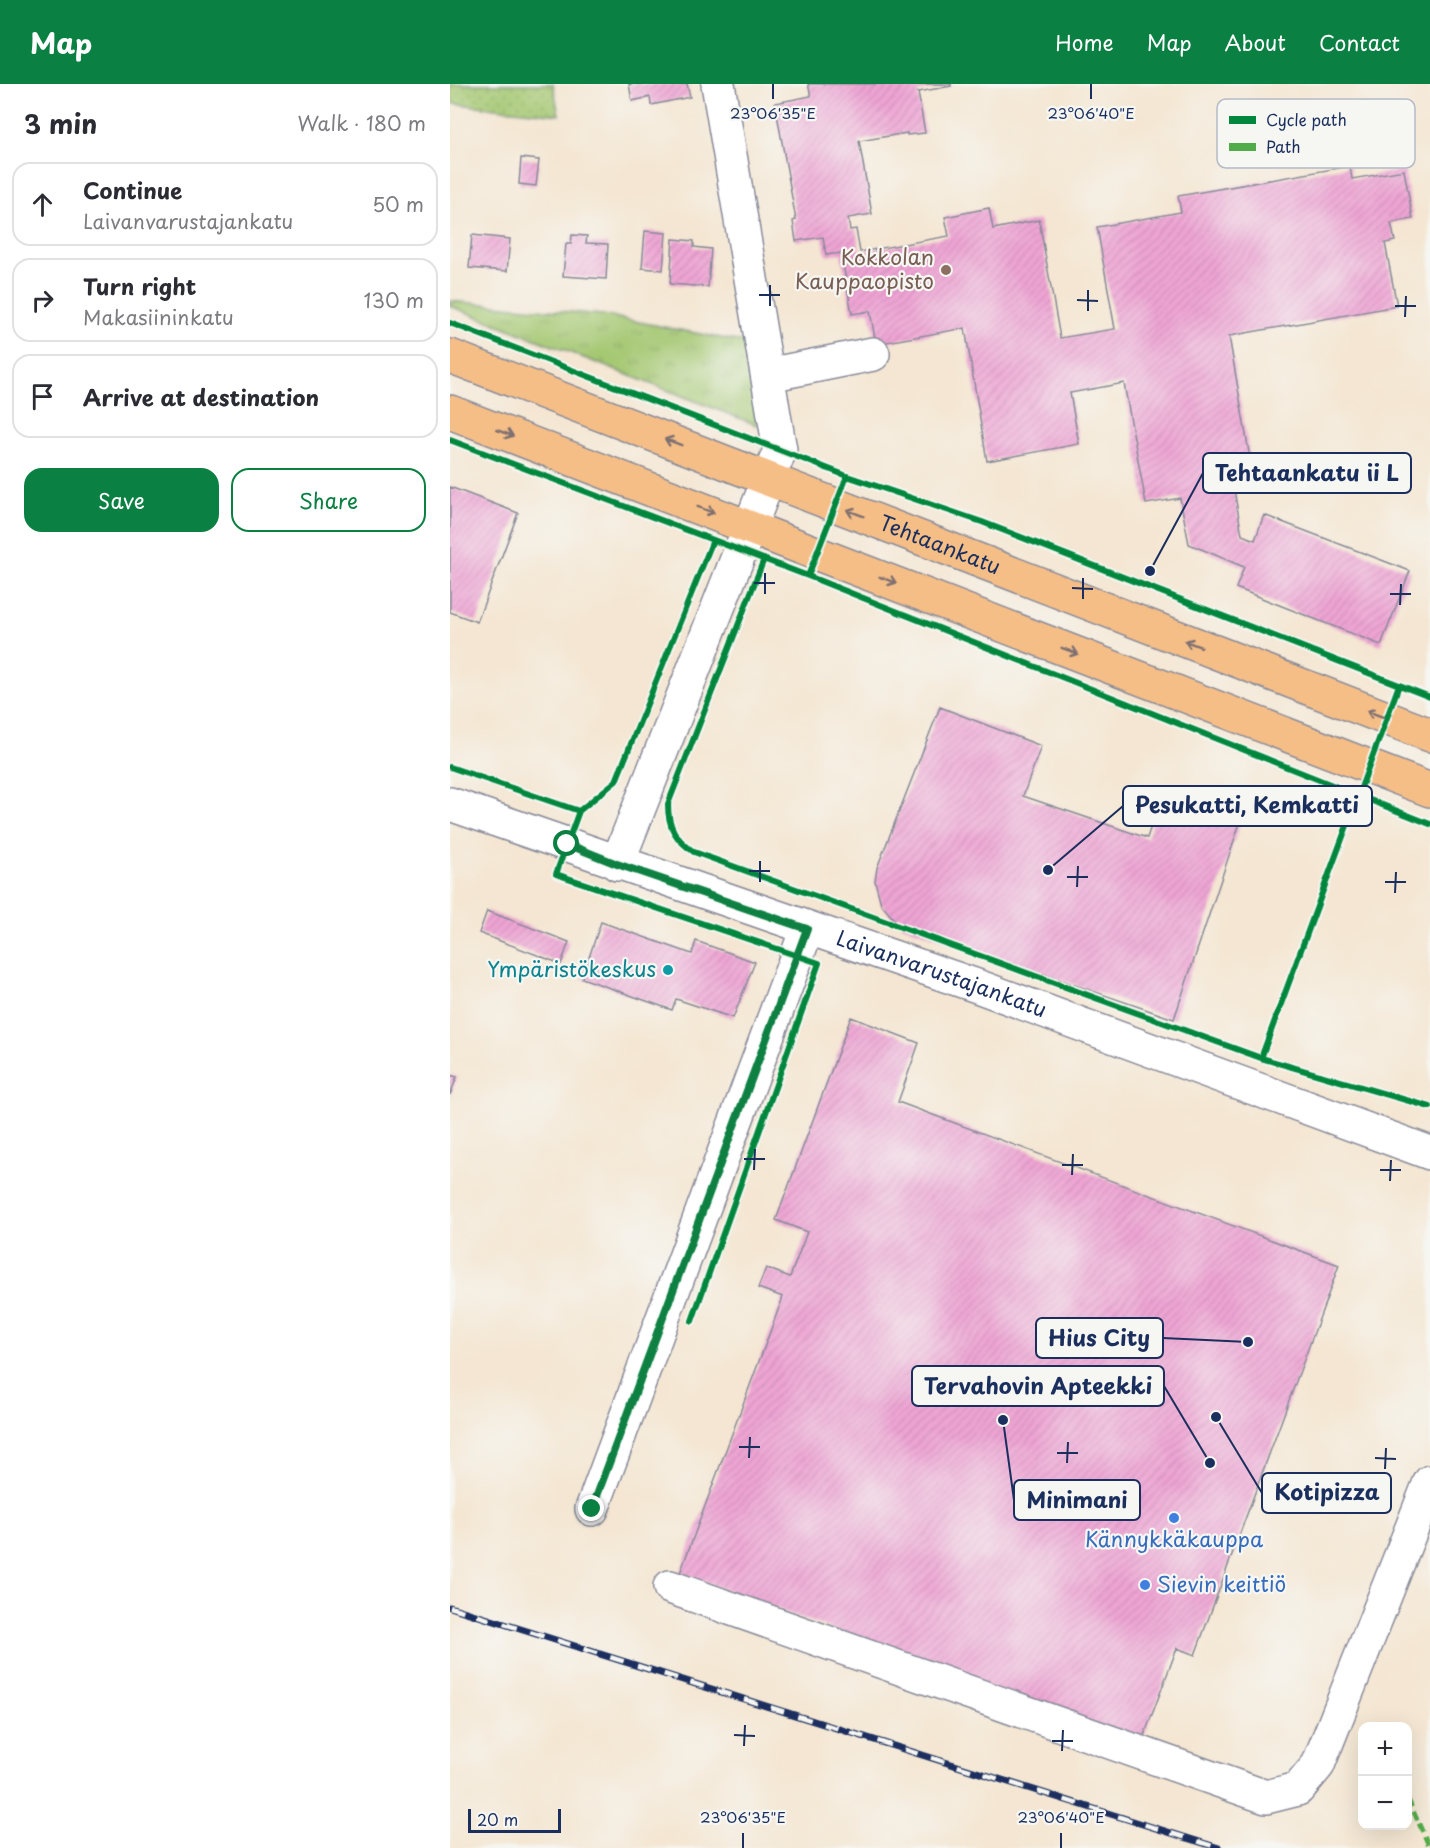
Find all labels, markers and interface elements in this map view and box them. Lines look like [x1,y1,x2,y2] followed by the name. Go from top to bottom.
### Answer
[30,21,92,64] text: Map
[1055,26,1114,58] text: Home
[1147,26,1192,58] text: Map
[1225,26,1286,58] text: About
[1319,26,1400,58] text: Contact
[1217,99,1415,168] legend
[730,101,816,124] text: 23°06'35"E
[1047,101,1135,124] text: 23°06'40"E
[24,104,97,143] text: 3 min
[1266,107,1347,131] text: Cycle path
[298,108,426,138] text: Walk · 180 m
[1266,134,1301,158] text: Path
[83,173,182,206] text: Continue
[26,188,59,221] icon: ahead
[372,189,424,219] text: 50 m
[83,206,293,236] text: Laivanvarustajankatu
[795,240,934,296] place label: Kokkolan Kauppaopisto
[939,263,953,277] marker: Kokkolan Kauppaopisto
[83,269,196,302] text: Turn right
[26,284,59,317] icon: right
[364,285,424,315] text: 130 m
[83,302,234,332] text: Makasiininkatu
[26,380,59,413] icon: arrive
[83,380,319,413] text: Arrive at destination
[495,428,513,439] one-way arrow
[664,435,683,446] one-way arrow
[1203,453,1411,493] callout: Tehtaankatu ii L
[1215,455,1399,488] text: Tehtaankatu ii L
[24,468,219,532] button: Save
[231,468,426,532] button: Share
[697,506,715,517] one-way arrow
[875,506,1006,581] street label: Tehtaankatu
[846,507,865,518] one-way arrow
[879,576,897,587] one-way arrow
[1185,637,1203,648] one-way arrow
[1060,646,1079,657] one-way arrow
[1367,707,1385,718] one-way arrow
[1123,786,1372,826] callout: Pesukatti, Kemkatti
[1135,787,1359,820] text: Pesukatti, Kemkatti
[553,830,579,856] route start
[833,921,1052,1024] street label: Laivanvarustajankatu
[487,952,656,984] place label: Ympäristökeskus
[661,963,675,977] marker: Ympäristökeskus
[1036,1318,1163,1358] callout: Hius City
[1048,1320,1150,1353] text: Hius City
[912,1366,1164,1406] callout: Tervahovin Apteekki
[924,1368,1152,1401] text: Tervahovin Apteekki
[1262,1473,1391,1513] callout: Kotipizza
[1274,1474,1380,1507] text: Kotipizza
[1014,1480,1140,1520] callout: Minimani
[1026,1482,1128,1515] text: Minimani
[578,1495,604,1521] route end
[1167,1511,1181,1525] marker: Kännykkäkauppa
[1085,1522,1264,1554] place label: Kännykkäkauppa
[1157,1567,1286,1599] place label: Sievin keittiö
[1138,1578,1152,1592] marker: Sievin keittiö
[1358,1722,1412,1830] map controls
[1358,1722,1412,1776] button: +
[1358,1776,1412,1830] button: −
[700,1805,786,1828] text: 23°06'35"E
[1017,1805,1105,1828] text: 23°06'40"E
[468,1806,561,1834] scale bar
[477,1807,518,1831] text: 20 m

